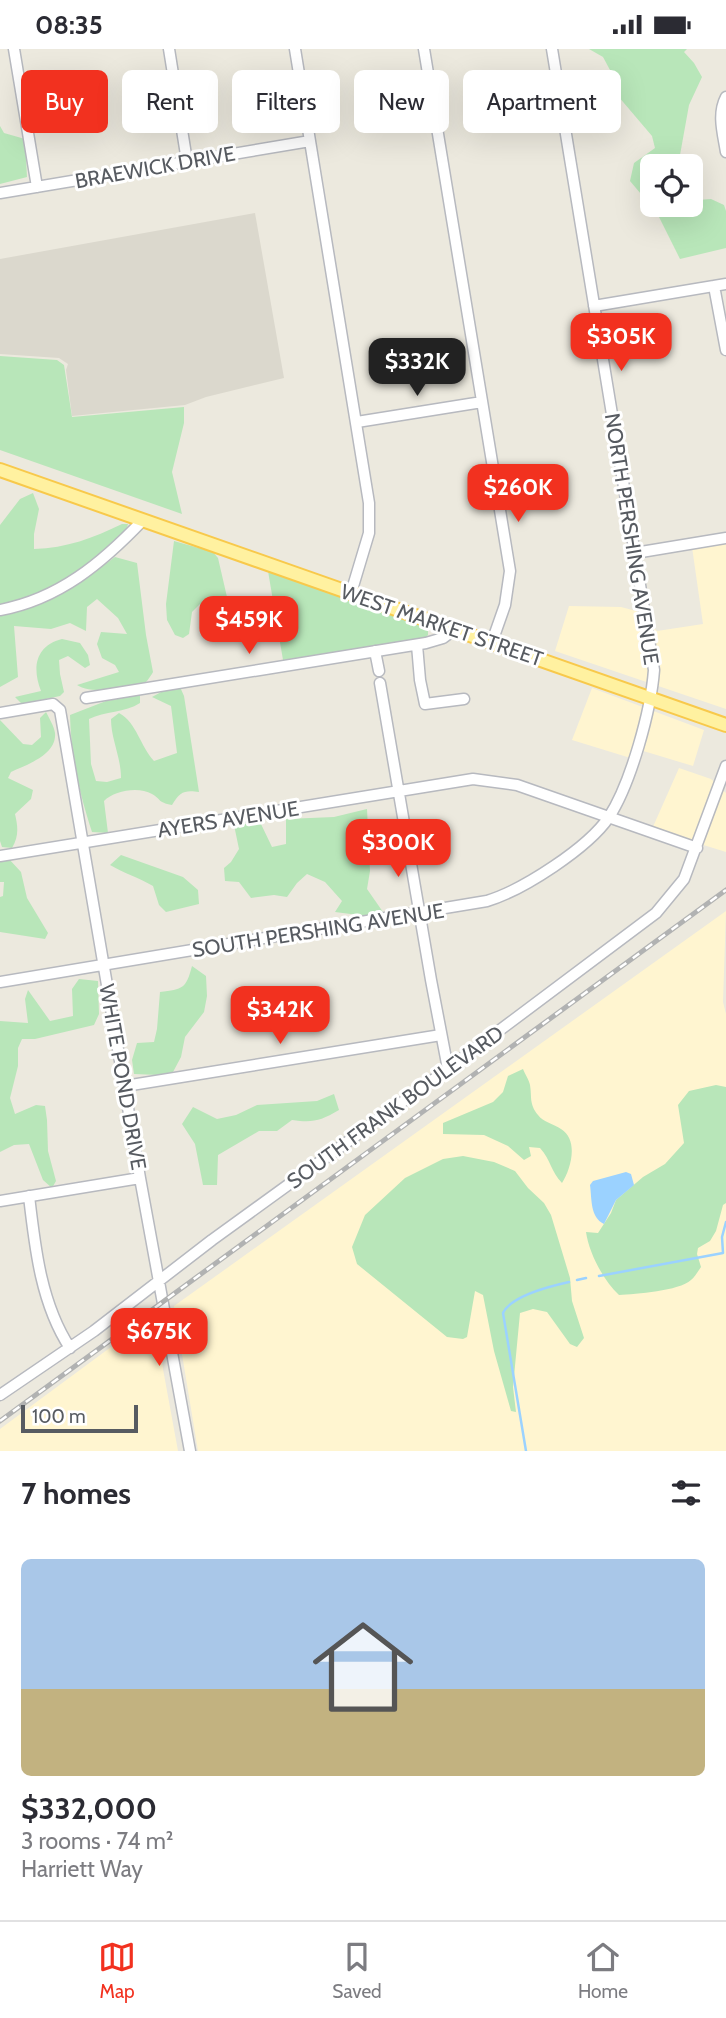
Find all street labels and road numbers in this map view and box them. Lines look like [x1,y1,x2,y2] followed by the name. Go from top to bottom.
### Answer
[73,141,237,193] street label: BRAEWICK DRIVE
[600,411,664,667] street label: NORTH PERSHING AVENUE
[338,579,546,671] street label: WEST MARKET STREET
[156,795,300,843] street label: AYERS AVENUE
[190,898,446,962] street label: SOUTH PERSHING AVENUE
[94,982,152,1172] street label: WHITE POND DRIVE
[282,1020,508,1194] street label: SOUTH FRANK BOULEVARD

